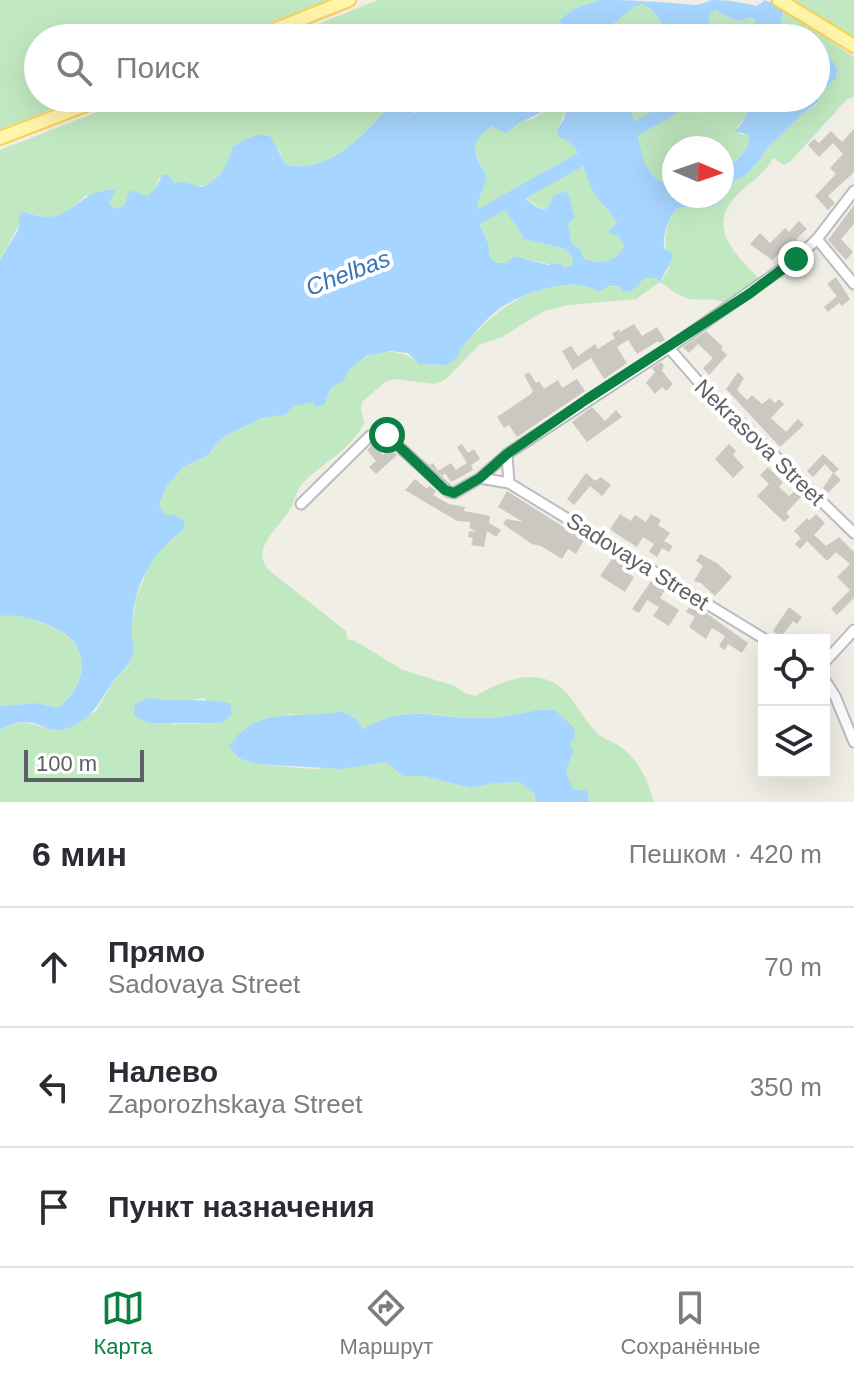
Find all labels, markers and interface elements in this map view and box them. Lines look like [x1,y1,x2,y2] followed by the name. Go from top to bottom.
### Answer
[24,24,830,112] search box
[52,46,96,90] icon: search
[116,51,199,84] text: Поиск
[662,136,734,208] north arrow
[778,241,814,277] route end
[302,244,394,301] water label: Chelbas
[690,374,829,510] street label: Nekrasova Street
[369,417,405,453] route start
[562,508,713,615] street label: Sadovaya Street
[758,634,830,778] map controls
[758,634,830,706] button: locate
[758,706,830,778] button: layers
[24,746,144,782] scale bar
[36,751,97,776] text: 100 m
[32,835,127,873] text: 6 мин
[629,839,822,869] text: Пешком · 420 m
[108,935,205,968] text: Прямо
[32,945,76,989] icon: ahead
[764,952,822,982] text: 70 m
[108,969,300,999] text: Sadovaya Street
[108,1055,218,1088] text: Налево
[32,1065,76,1109] icon: left
[750,1072,822,1102] text: 350 m
[108,1089,362,1119] text: Zaporozhskaya Street
[32,1185,76,1229] icon: arrive
[108,1190,375,1223] text: Пункт назначения
[94,1286,152,1360] tab: Карта
[340,1286,433,1360] tab: Маршрут
[620,1286,760,1360] tab: Сохранённые

